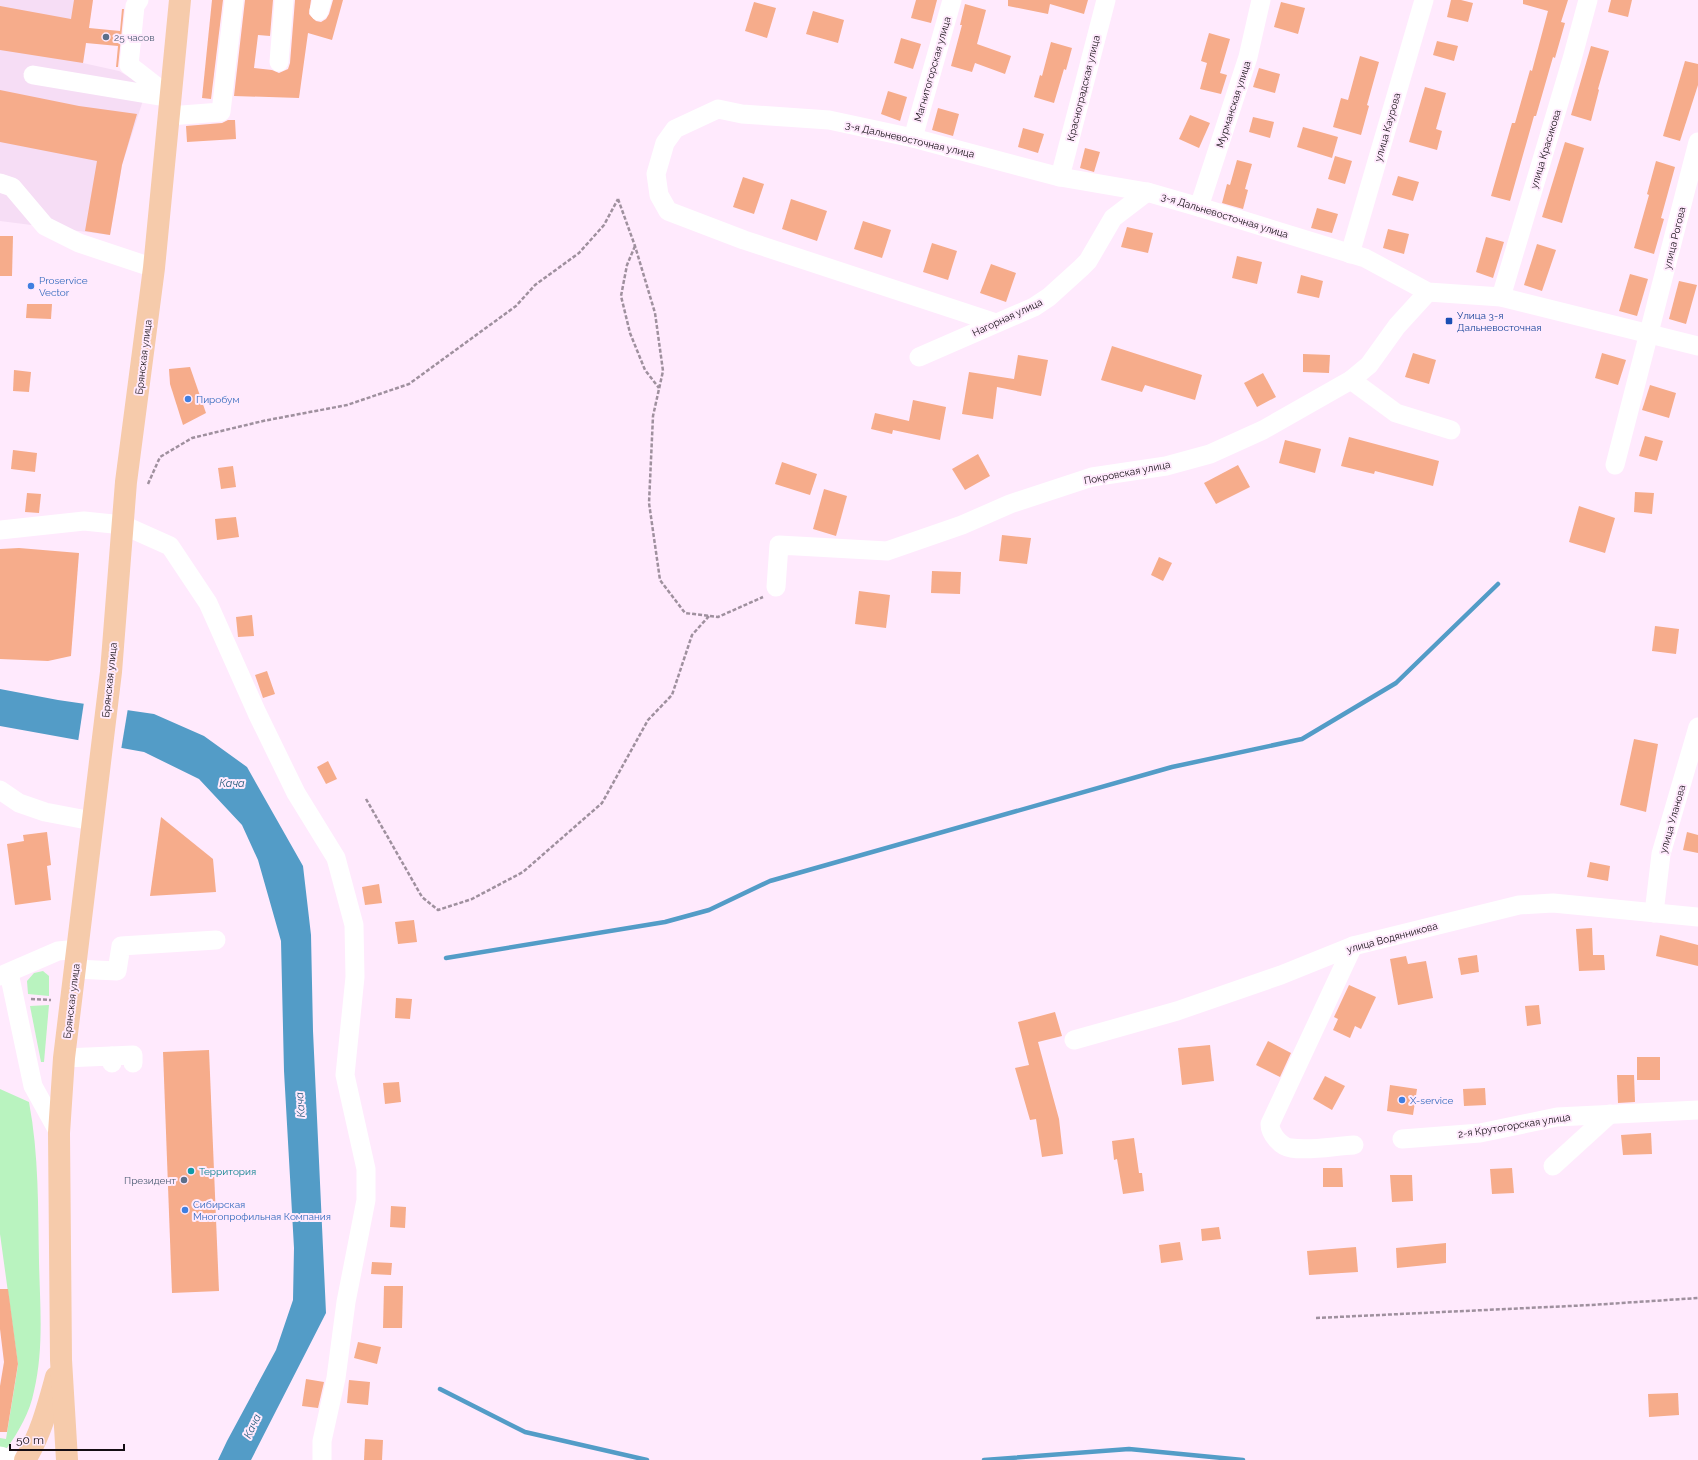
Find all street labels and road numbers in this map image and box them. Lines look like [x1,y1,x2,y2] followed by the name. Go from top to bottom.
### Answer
[912,15,953,123] street label: Магнитогорская улица
[1065,34,1102,142] street label: Красноградская улица
[1214,59,1253,149] street label: Мурманская улица
[1372,92,1403,163] street label: улица Каурова
[1528,108,1563,190] street label: улица Красикова
[844,119,976,160] street label: 3-я Дальневосточная улица
[1160,191,1290,240] street label: 3-я Дальневосточная улица
[1661,206,1688,270] street label: улица Рогова
[970,296,1044,338] street label: Нагорная улица
[133,319,154,395] street label: Брянская улица
[1083,459,1171,486] street label: Покровская улица
[100,642,119,718] street label: Брянская улица
[1657,784,1688,855] street label: улица Уланова
[1345,920,1439,955] street label: улица Водянникова
[61,963,82,1039] street label: Брянская улица
[1457,1111,1571,1140] street label: 2-я Крутогорская улица

